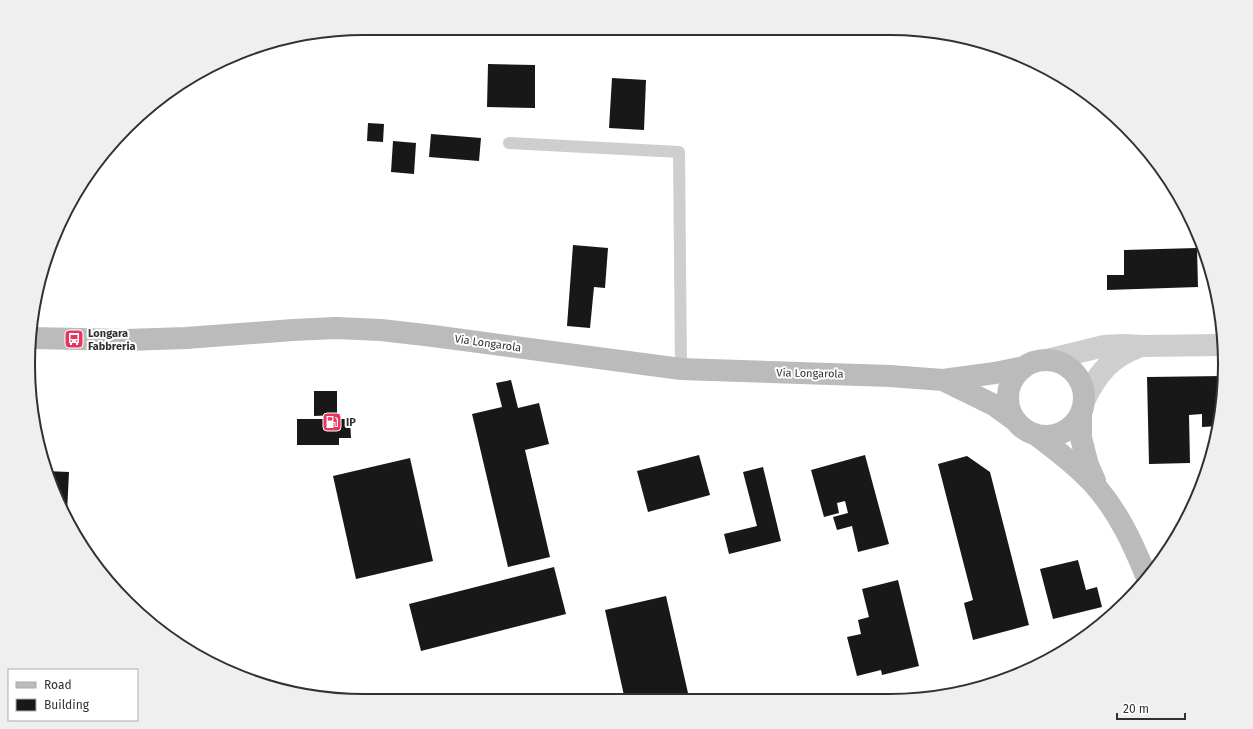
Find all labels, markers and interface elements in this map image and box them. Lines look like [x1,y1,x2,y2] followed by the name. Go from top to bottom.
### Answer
[88,327,136,353] place label: Longara Fabbreria
[63,328,85,350] bus stop icon: Longara Fabbreria
[454,332,522,355] street label: Via Longarola
[776,366,844,381] street label: Via Longarola
[321,411,343,433] fuel station icon: IP
[346,416,356,429] place label: IP
[8,669,138,721] legend
[44,678,72,692] text: Road
[1117,695,1185,721] scale bar
[44,698,90,712] text: Building
[1123,702,1149,716] text: 20 m

